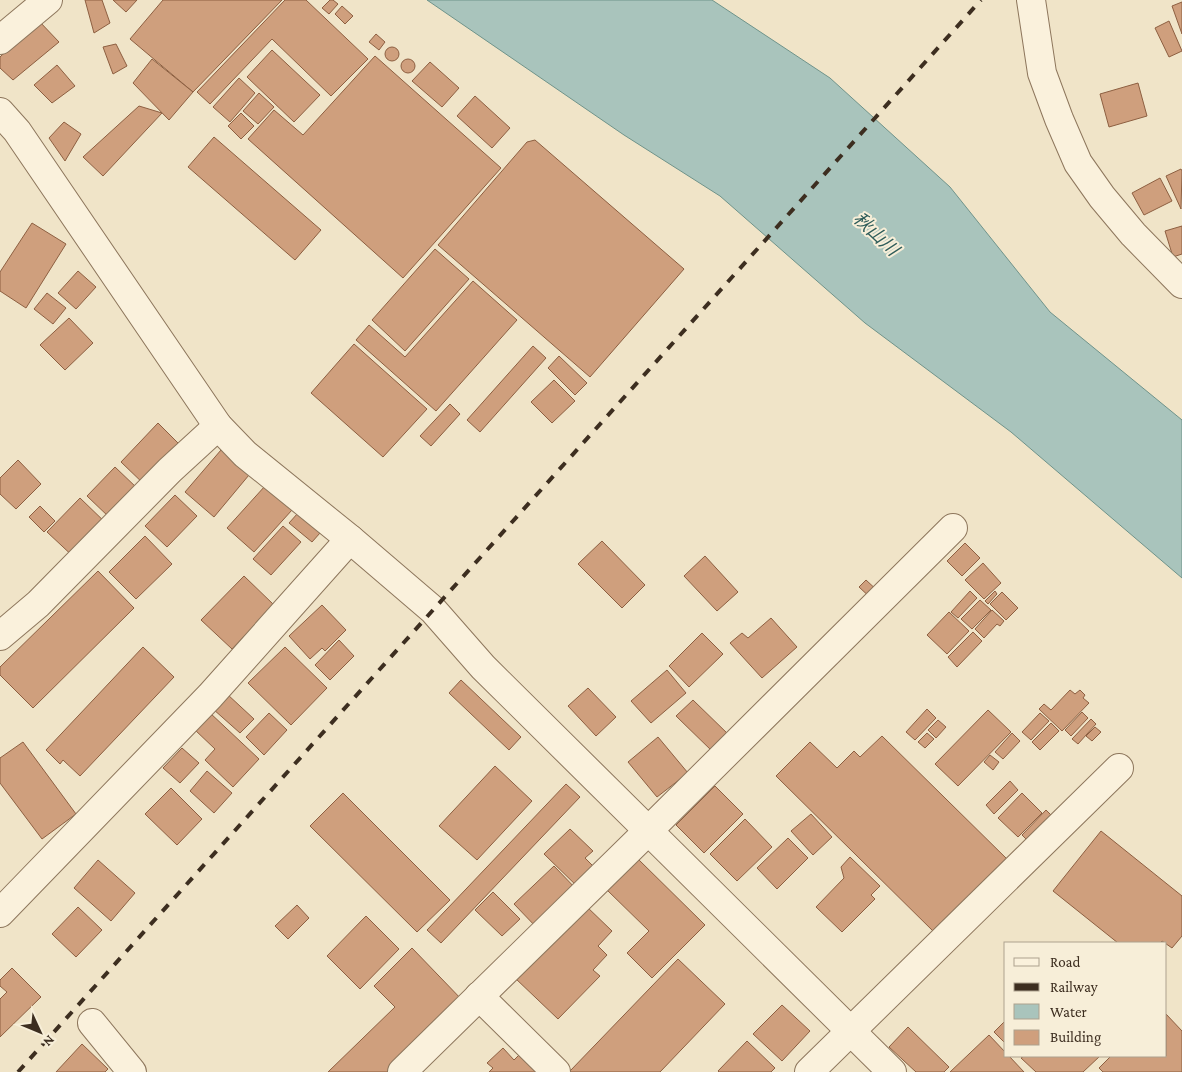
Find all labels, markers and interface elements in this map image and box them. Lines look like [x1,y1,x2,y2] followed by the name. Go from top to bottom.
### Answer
[849,208,904,261] water label: 秋山川
[1004,942,1167,1057] legend
[1050,954,1081,970] text: Road
[1050,979,1098,996] text: Railway
[1050,1004,1087,1020] text: Water
[15,1007,65,1057] north arrow
[1050,1029,1101,1046] text: Building
[40,1032,58,1050] text: N

